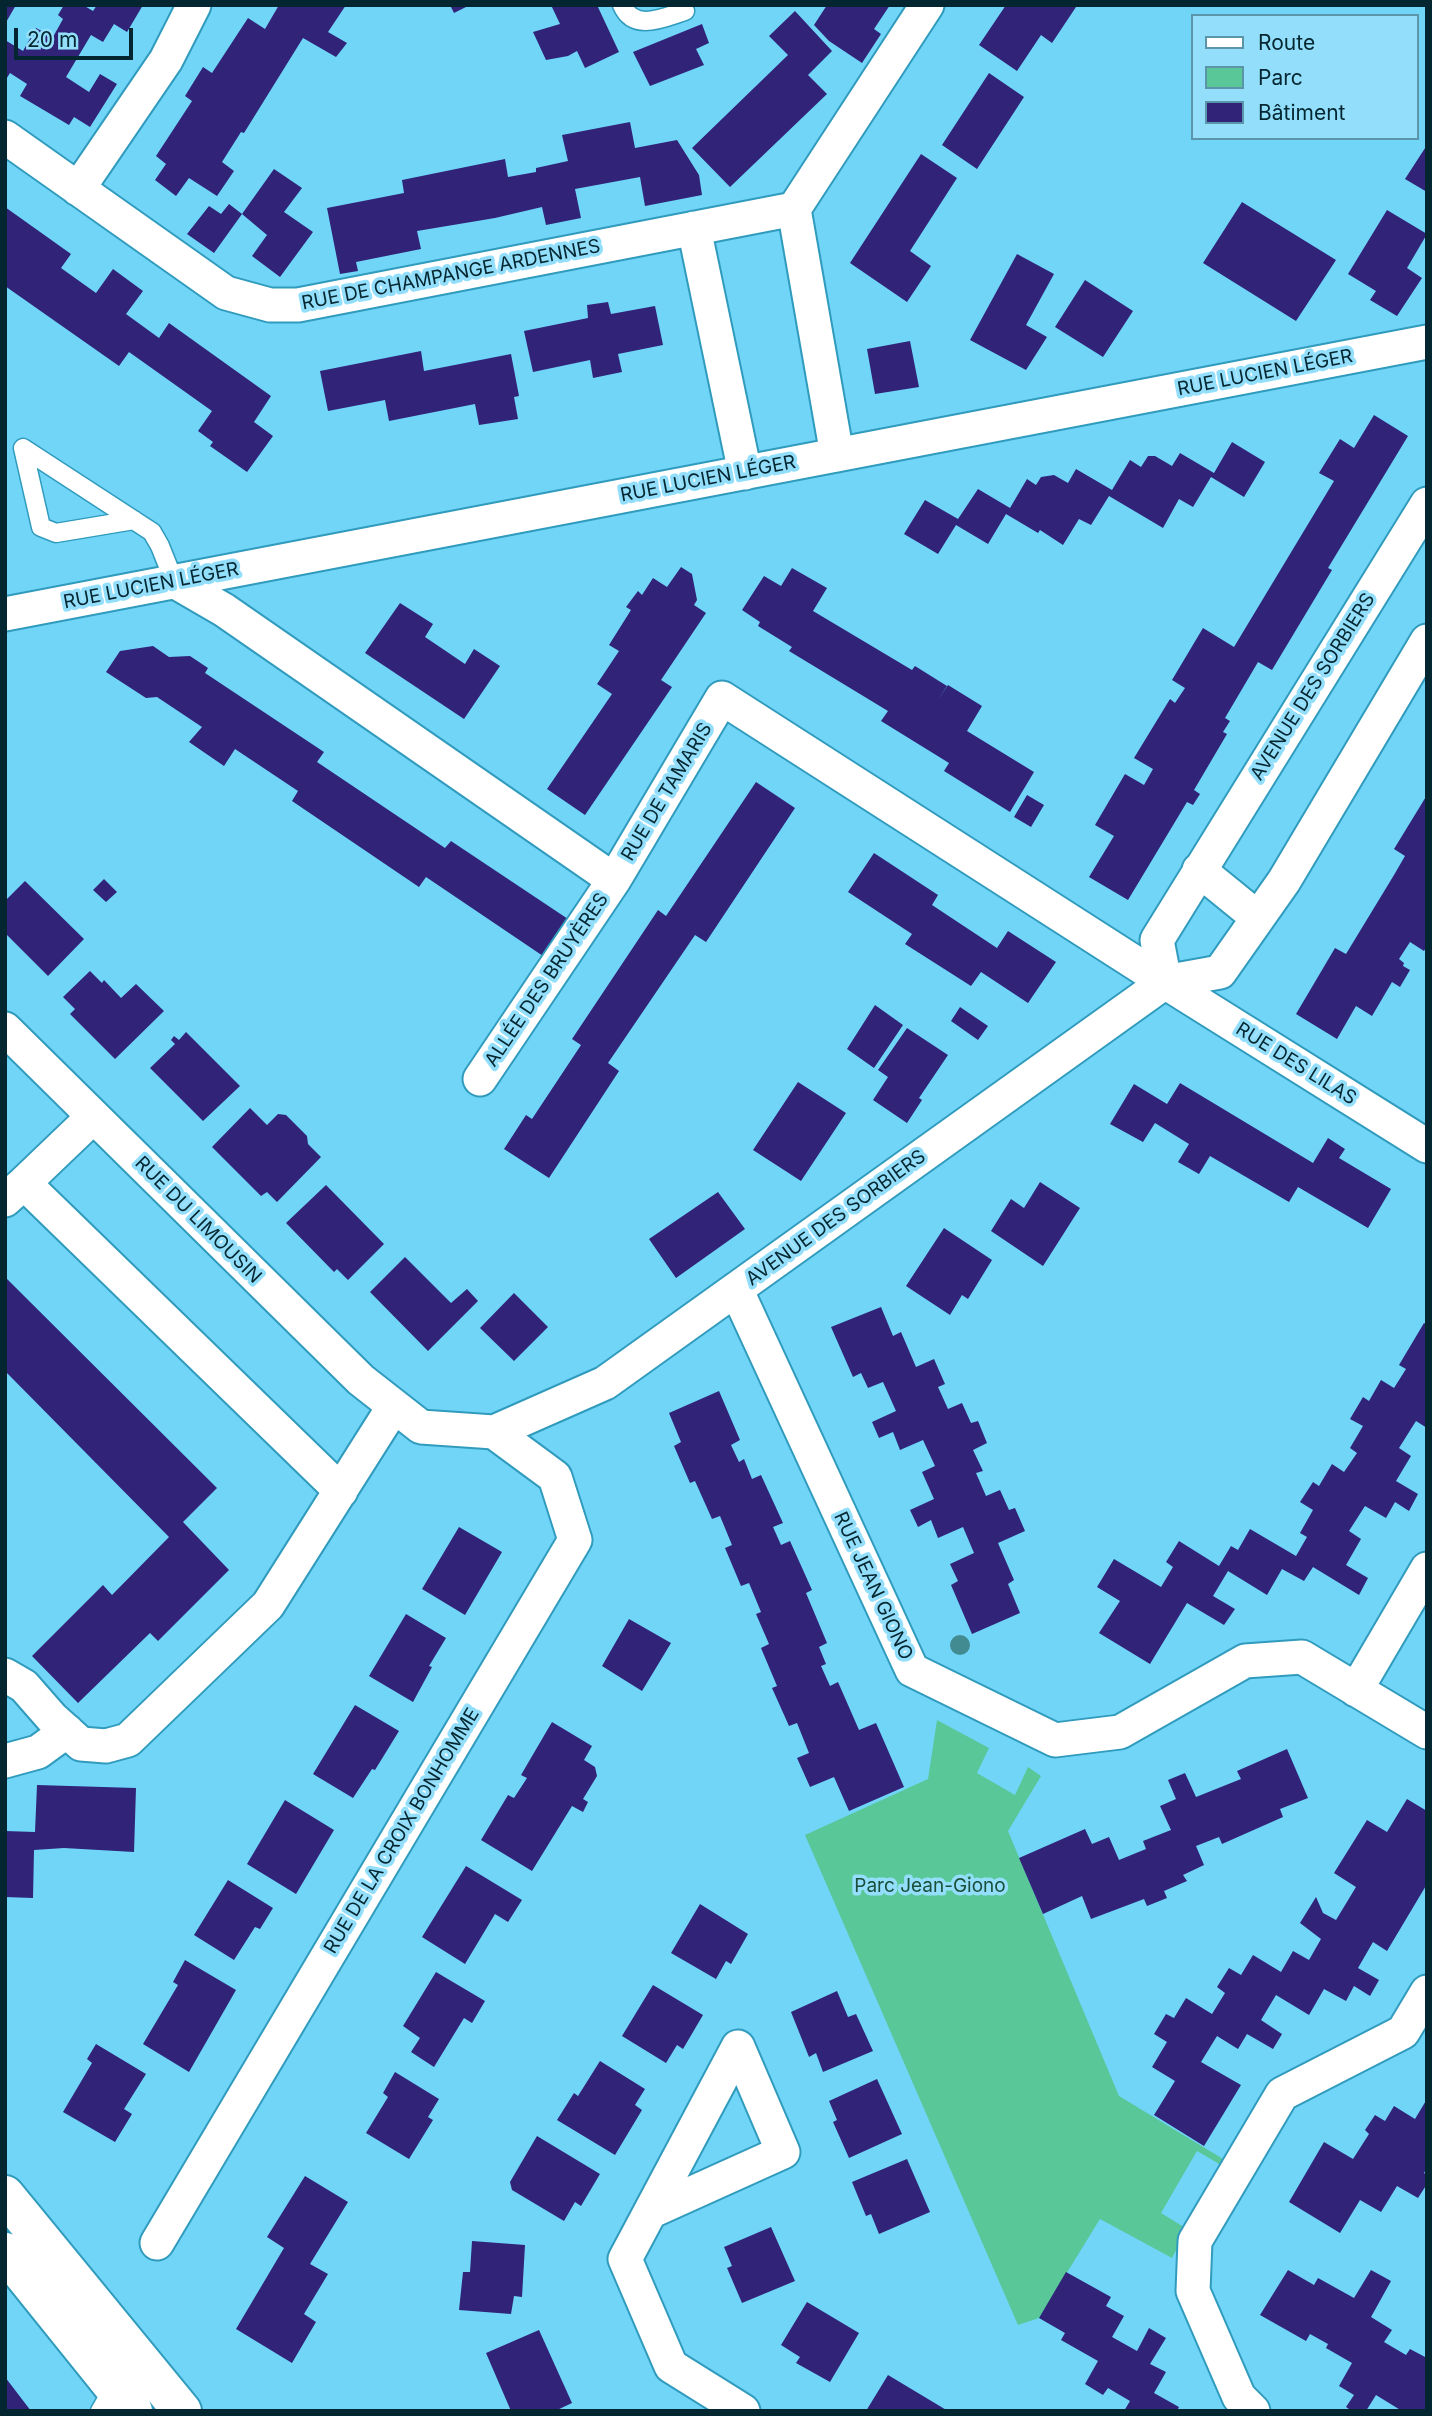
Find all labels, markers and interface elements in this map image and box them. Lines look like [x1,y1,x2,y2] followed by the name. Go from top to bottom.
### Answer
[18,14,136,58] scale bar
[1190,14,1418,140] legend
[27,27,77,52] text: 20 m
[1258,30,1315,55] text: Route
[1258,65,1303,90] text: Parc
[1258,100,1345,125] text: Bâtiment
[300,235,602,315] street label: RUE DE CHAMPANGE ARDENNES
[1175,345,1355,401] street label: RUE LUCIEN LÉGER
[618,451,798,507] street label: RUE LUCIEN LÉGER
[61,558,241,614] street label: RUE LUCIEN LÉGER
[1246,589,1380,785] street label: AVENUE DES SORBIERS
[617,719,717,865] street label: RUE DE TAMARIS
[480,889,614,1071] street label: ALLÉE DES BRUYÈRES
[1232,1018,1360,1110] street label: RUE DES LILAS
[742,1145,930,1291] street label: AVENUE DES SORBIERS
[130,1152,266,1288] street label: RUE DU LIMOUSIN
[829,1508,917,1664] street label: RUE JEAN GIONO
[319,1704,485,1958] street label: RUE DE LA CROIX BONHOMME
[854,1875,1006,1897] park label: Parc Jean-Giono

